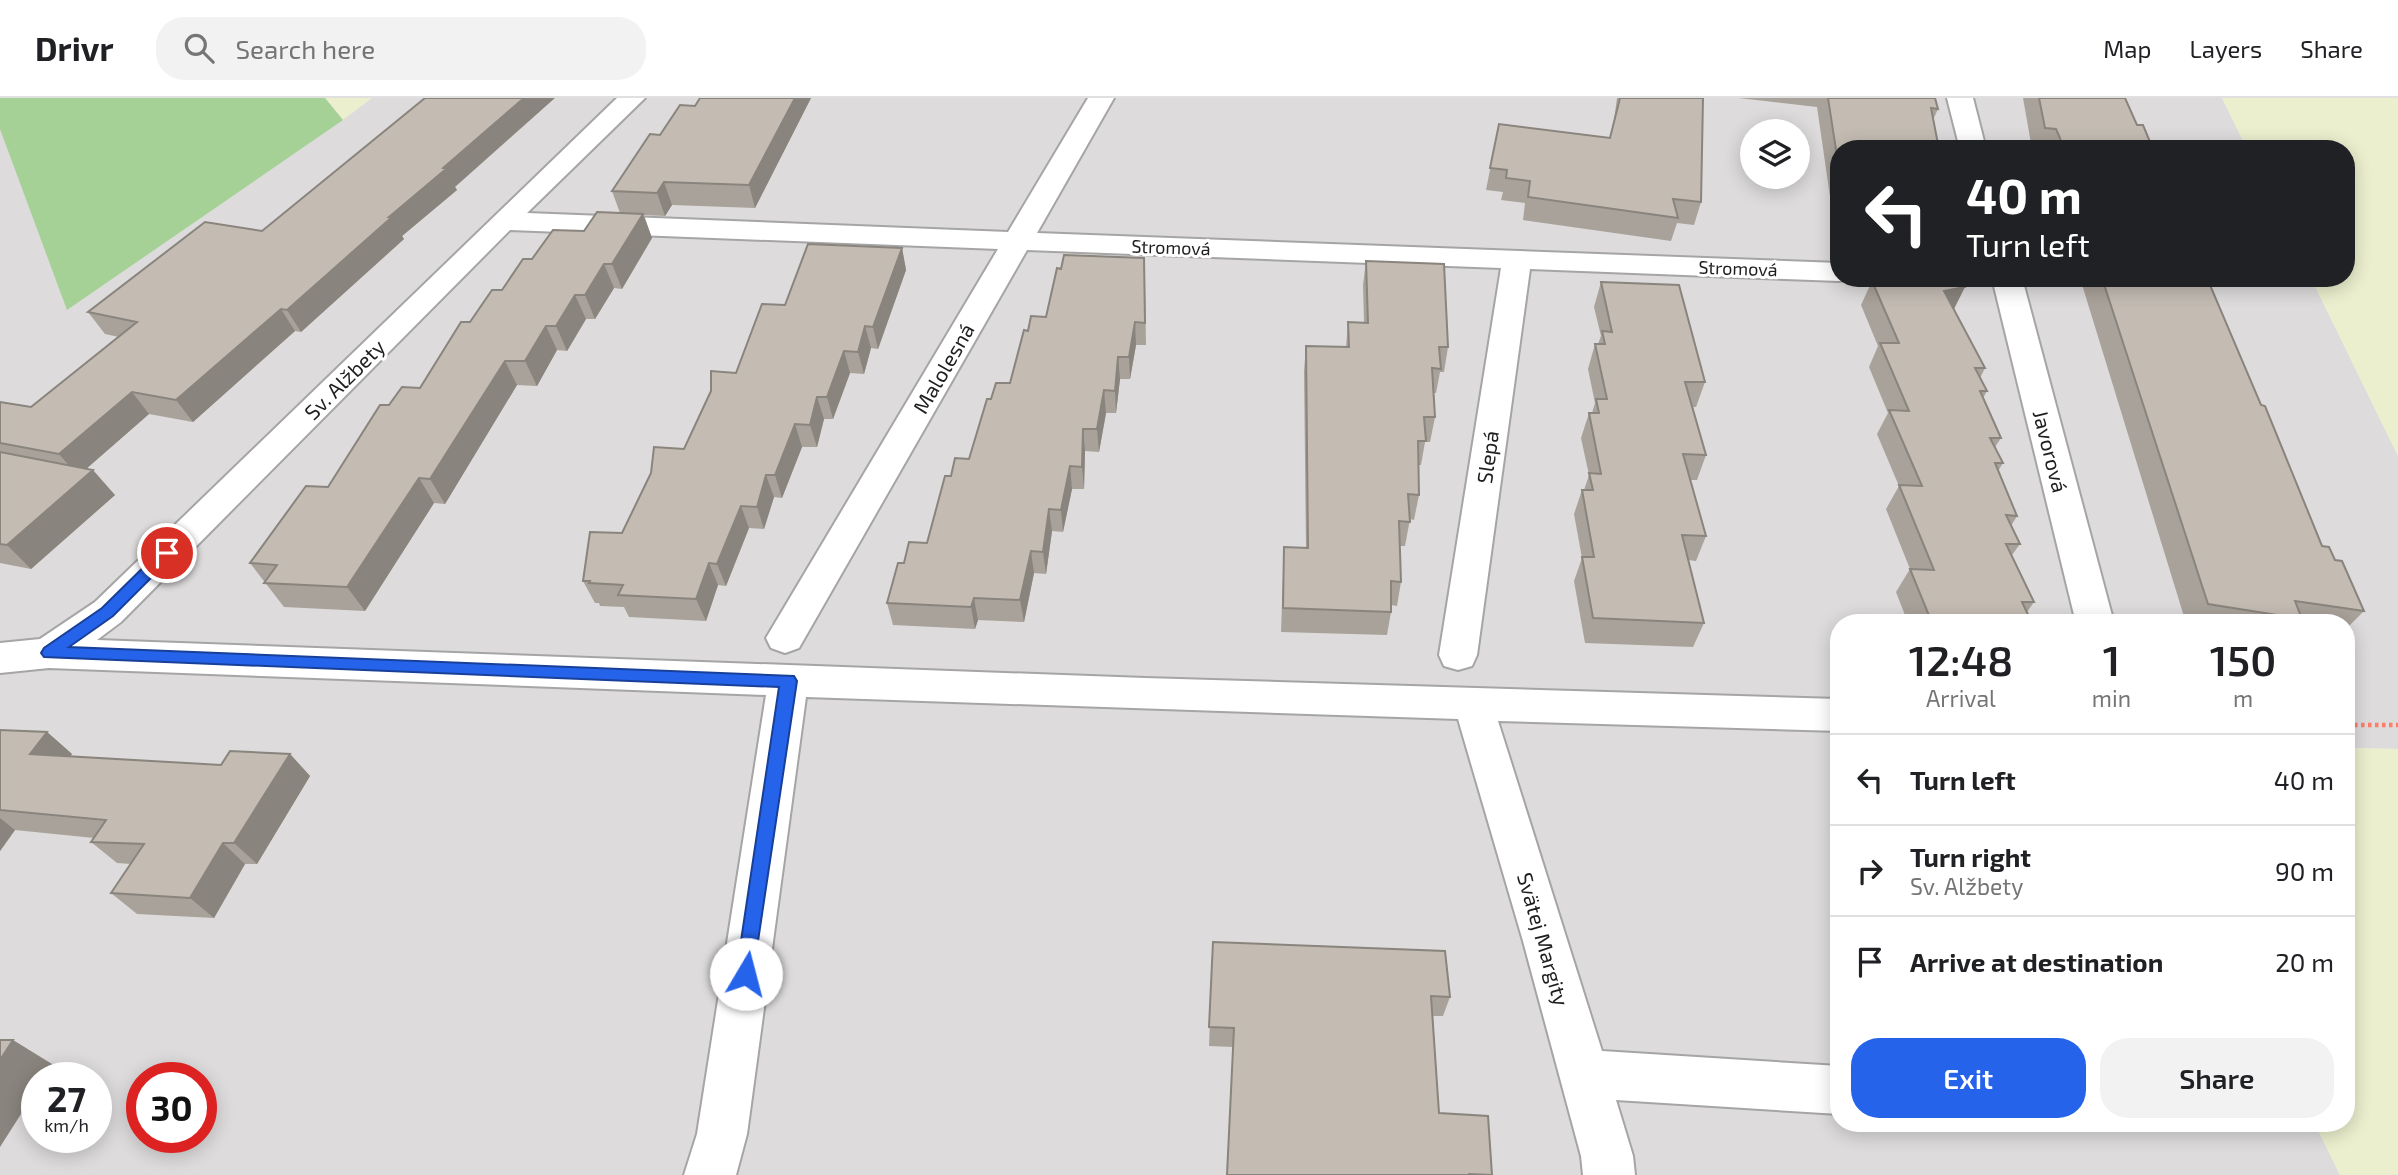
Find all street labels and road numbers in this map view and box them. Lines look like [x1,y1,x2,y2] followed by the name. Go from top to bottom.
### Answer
[1131,235,1211,259] street label: Stromová
[1698,256,1778,280] street label: Stromová
[907,318,979,418] street label: Malolesná
[299,334,389,424] street label: Sv. Alžbety
[2029,407,2073,495] street label: Javorová
[1471,429,1503,485] street label: Slepá
[1512,869,1575,1009] street label: Svätej Margity

